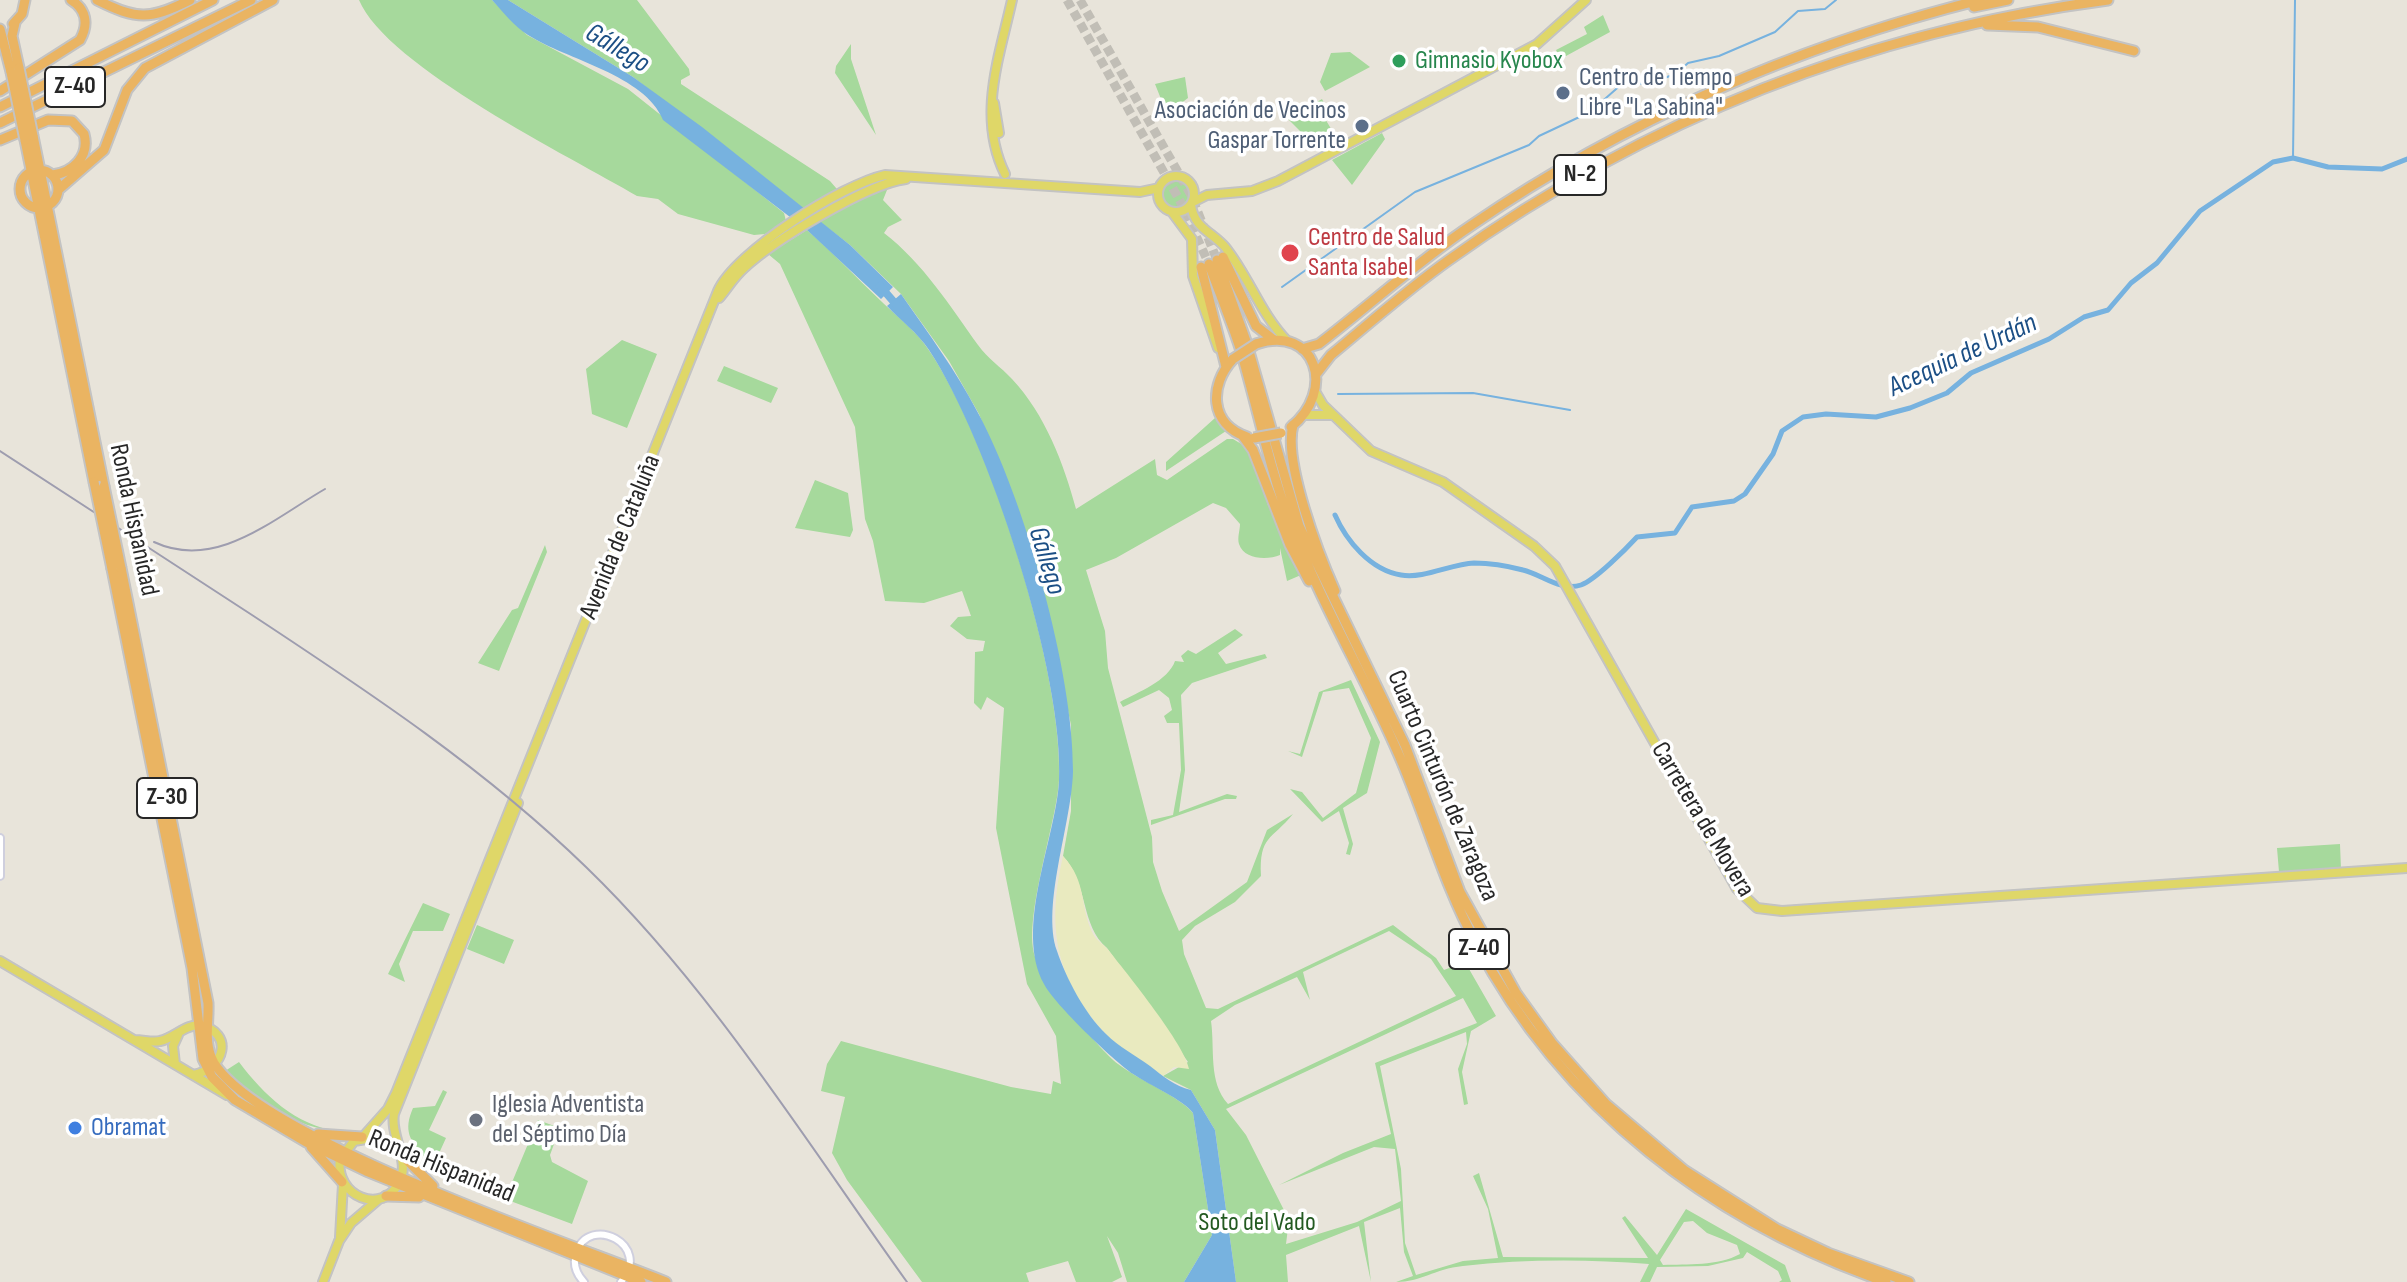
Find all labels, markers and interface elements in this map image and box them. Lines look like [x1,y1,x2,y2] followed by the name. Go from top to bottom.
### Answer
[579,17,655,81] water label: Gállego
[1415,45,1563,77] place label: Gimnasio Kyobox
[1390,52,1408,70] marker: Gimnasio Kyobox
[1579,62,1733,124] place label: Centro de Tiempo Libre "La Sabina"
[45,67,105,107] road number: Z-40
[1554,84,1572,102] marker: Centro de Tiempo Libre "La Sabina"
[1155,95,1346,156] place label: Asociación de Vecinos Gaspar Torrente
[1353,117,1371,135] marker: Asociación de Vecinos Gaspar Torrente
[1554,155,1606,195] road number: N-2
[1308,222,1445,284] place label: Centro de Salud Santa Isabel
[1279,242,1301,264] marker: Centro de Salud Santa Isabel
[1883,307,2043,405] water label: Acequia de Urdán
[102,441,164,599] street label: Ronda Hispanidad
[574,450,668,624] street label: Avenida de Cataluña
[1020,523,1072,599] water label: Gállego
[1379,666,1505,906] street label: Cuarto Cinturón de Zaragoza
[1644,737,1760,903] street label: Carretera de Movera
[137,778,197,818] road number: Z-30
[1449,929,1509,969] road number: Z-40
[492,1089,644,1150] place label: Iglesia Adventista del Séptimo Día
[467,1111,485,1129] marker: Iglesia Adventista del Séptimo Día
[91,1112,166,1144] place label: Obramat
[66,1119,84,1137] marker: Obramat
[364,1124,518,1210] street label: Ronda Hispanidad
[1198,1207,1316,1239] park label: Soto del Vado

